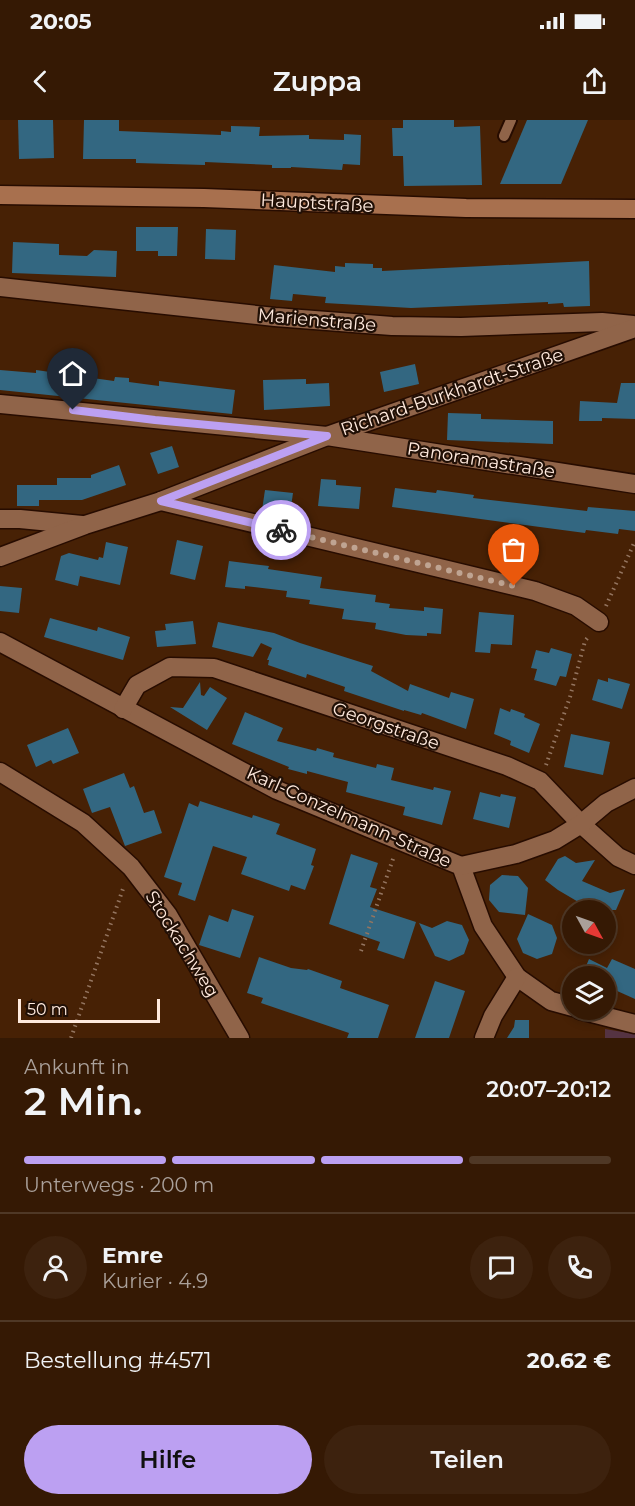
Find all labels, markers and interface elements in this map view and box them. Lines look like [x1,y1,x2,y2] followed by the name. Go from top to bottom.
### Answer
[30,8,92,35] text: 20:05
[24,65,57,98] icon: back
[273,65,362,98] text: Zuppa
[578,65,611,98] icon: share
[260,189,374,217] street label: Hauptstraße
[257,304,377,336] street label: Marienstraße
[338,343,566,441] street label: Richard-Burkhardt-Straße
[47,348,98,410] pin
[56,357,89,390] icon: home
[405,437,557,483] street label: Panoramastraße
[251,500,311,560] courier
[265,514,298,547] icon: bike
[488,524,539,586] pin
[497,533,530,566] icon: bag
[330,697,442,755] street label: Georgstraße
[243,762,455,872] street label: Karl-Conzelmann-Straße
[141,887,223,1001] street label: Stockachweg
[562,900,616,954] north arrow
[562,900,616,1020] map controls
[562,966,616,1020] button: layers
[18,996,160,1024] scale bar
[27,1000,68,1019] text: 50 m
[24,1055,130,1079] text: Ankunft in
[486,1076,611,1103] text: 20:07–20:12
[24,1077,142,1125] text: 2 Min.
[24,1173,214,1197] text: Unterwegs · 200 m
[24,1236,87,1299] button: person
[470,1236,533,1299] button: chat
[548,1236,611,1299] button: phone
[102,1242,163,1269] text: Emre
[102,1269,208,1293] text: Kurier · 4.9
[24,1347,212,1374] text: Bestellung #4571
[527,1347,611,1374] text: 20.62 €
[24,1425,312,1494] button: Hilfe
[324,1425,611,1494] button: Teilen

